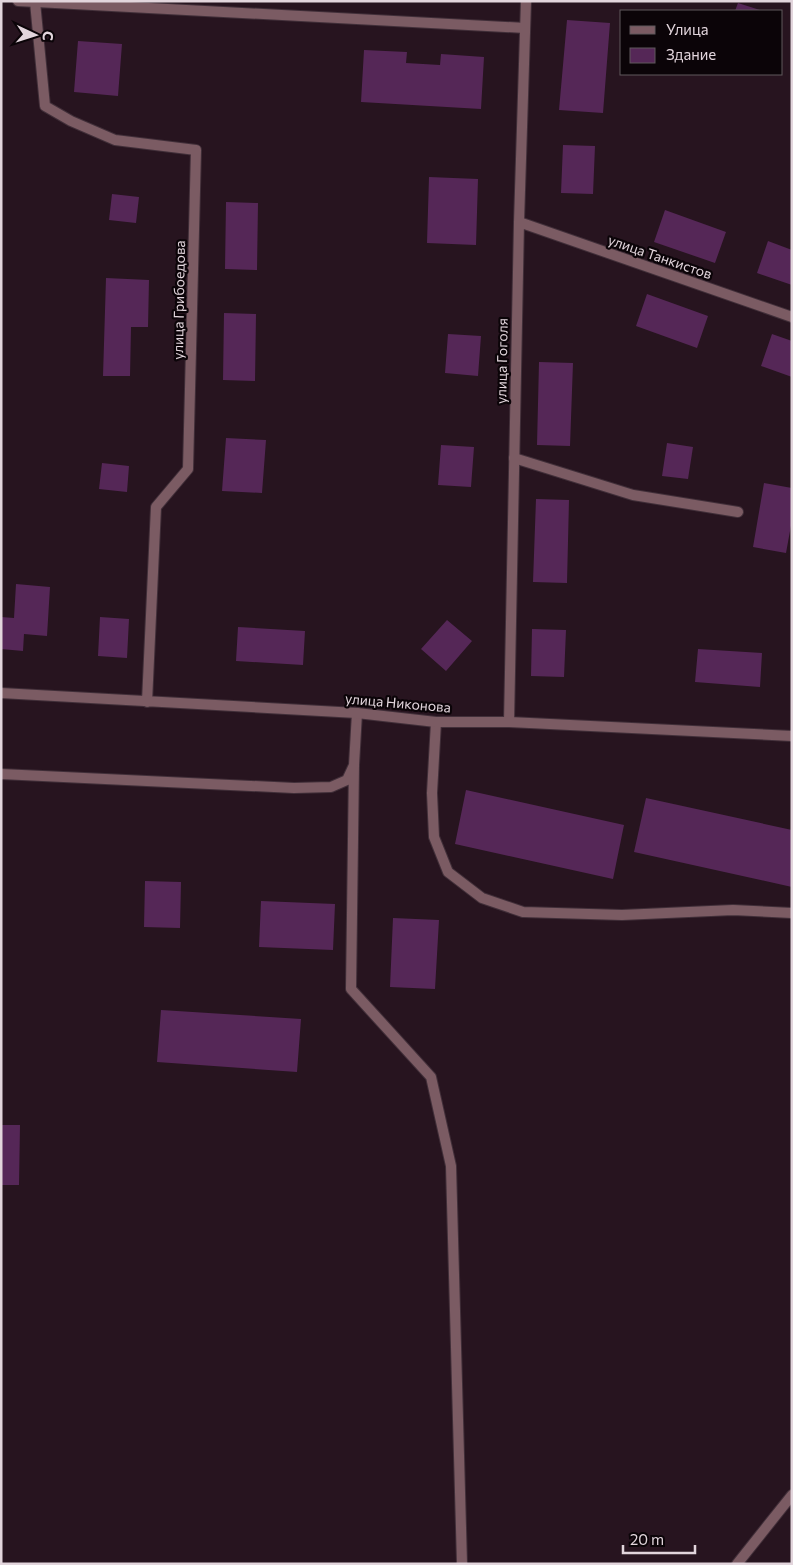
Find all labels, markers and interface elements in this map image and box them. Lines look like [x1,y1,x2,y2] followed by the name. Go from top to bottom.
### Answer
[10,10,60,60] north arrow
[620,10,783,75] legend
[666,20,708,38] text: Улица
[40,31,57,41] text: С
[666,45,716,63] text: Здание
[606,231,714,282] street label: улица Танкистов
[169,240,188,360] street label: улица Грибоедова
[492,318,511,404] street label: улица Гоголя
[344,689,452,716] street label: улица Никонова
[623,1522,696,1554] scale bar
[630,1530,664,1548] text: 20 m

